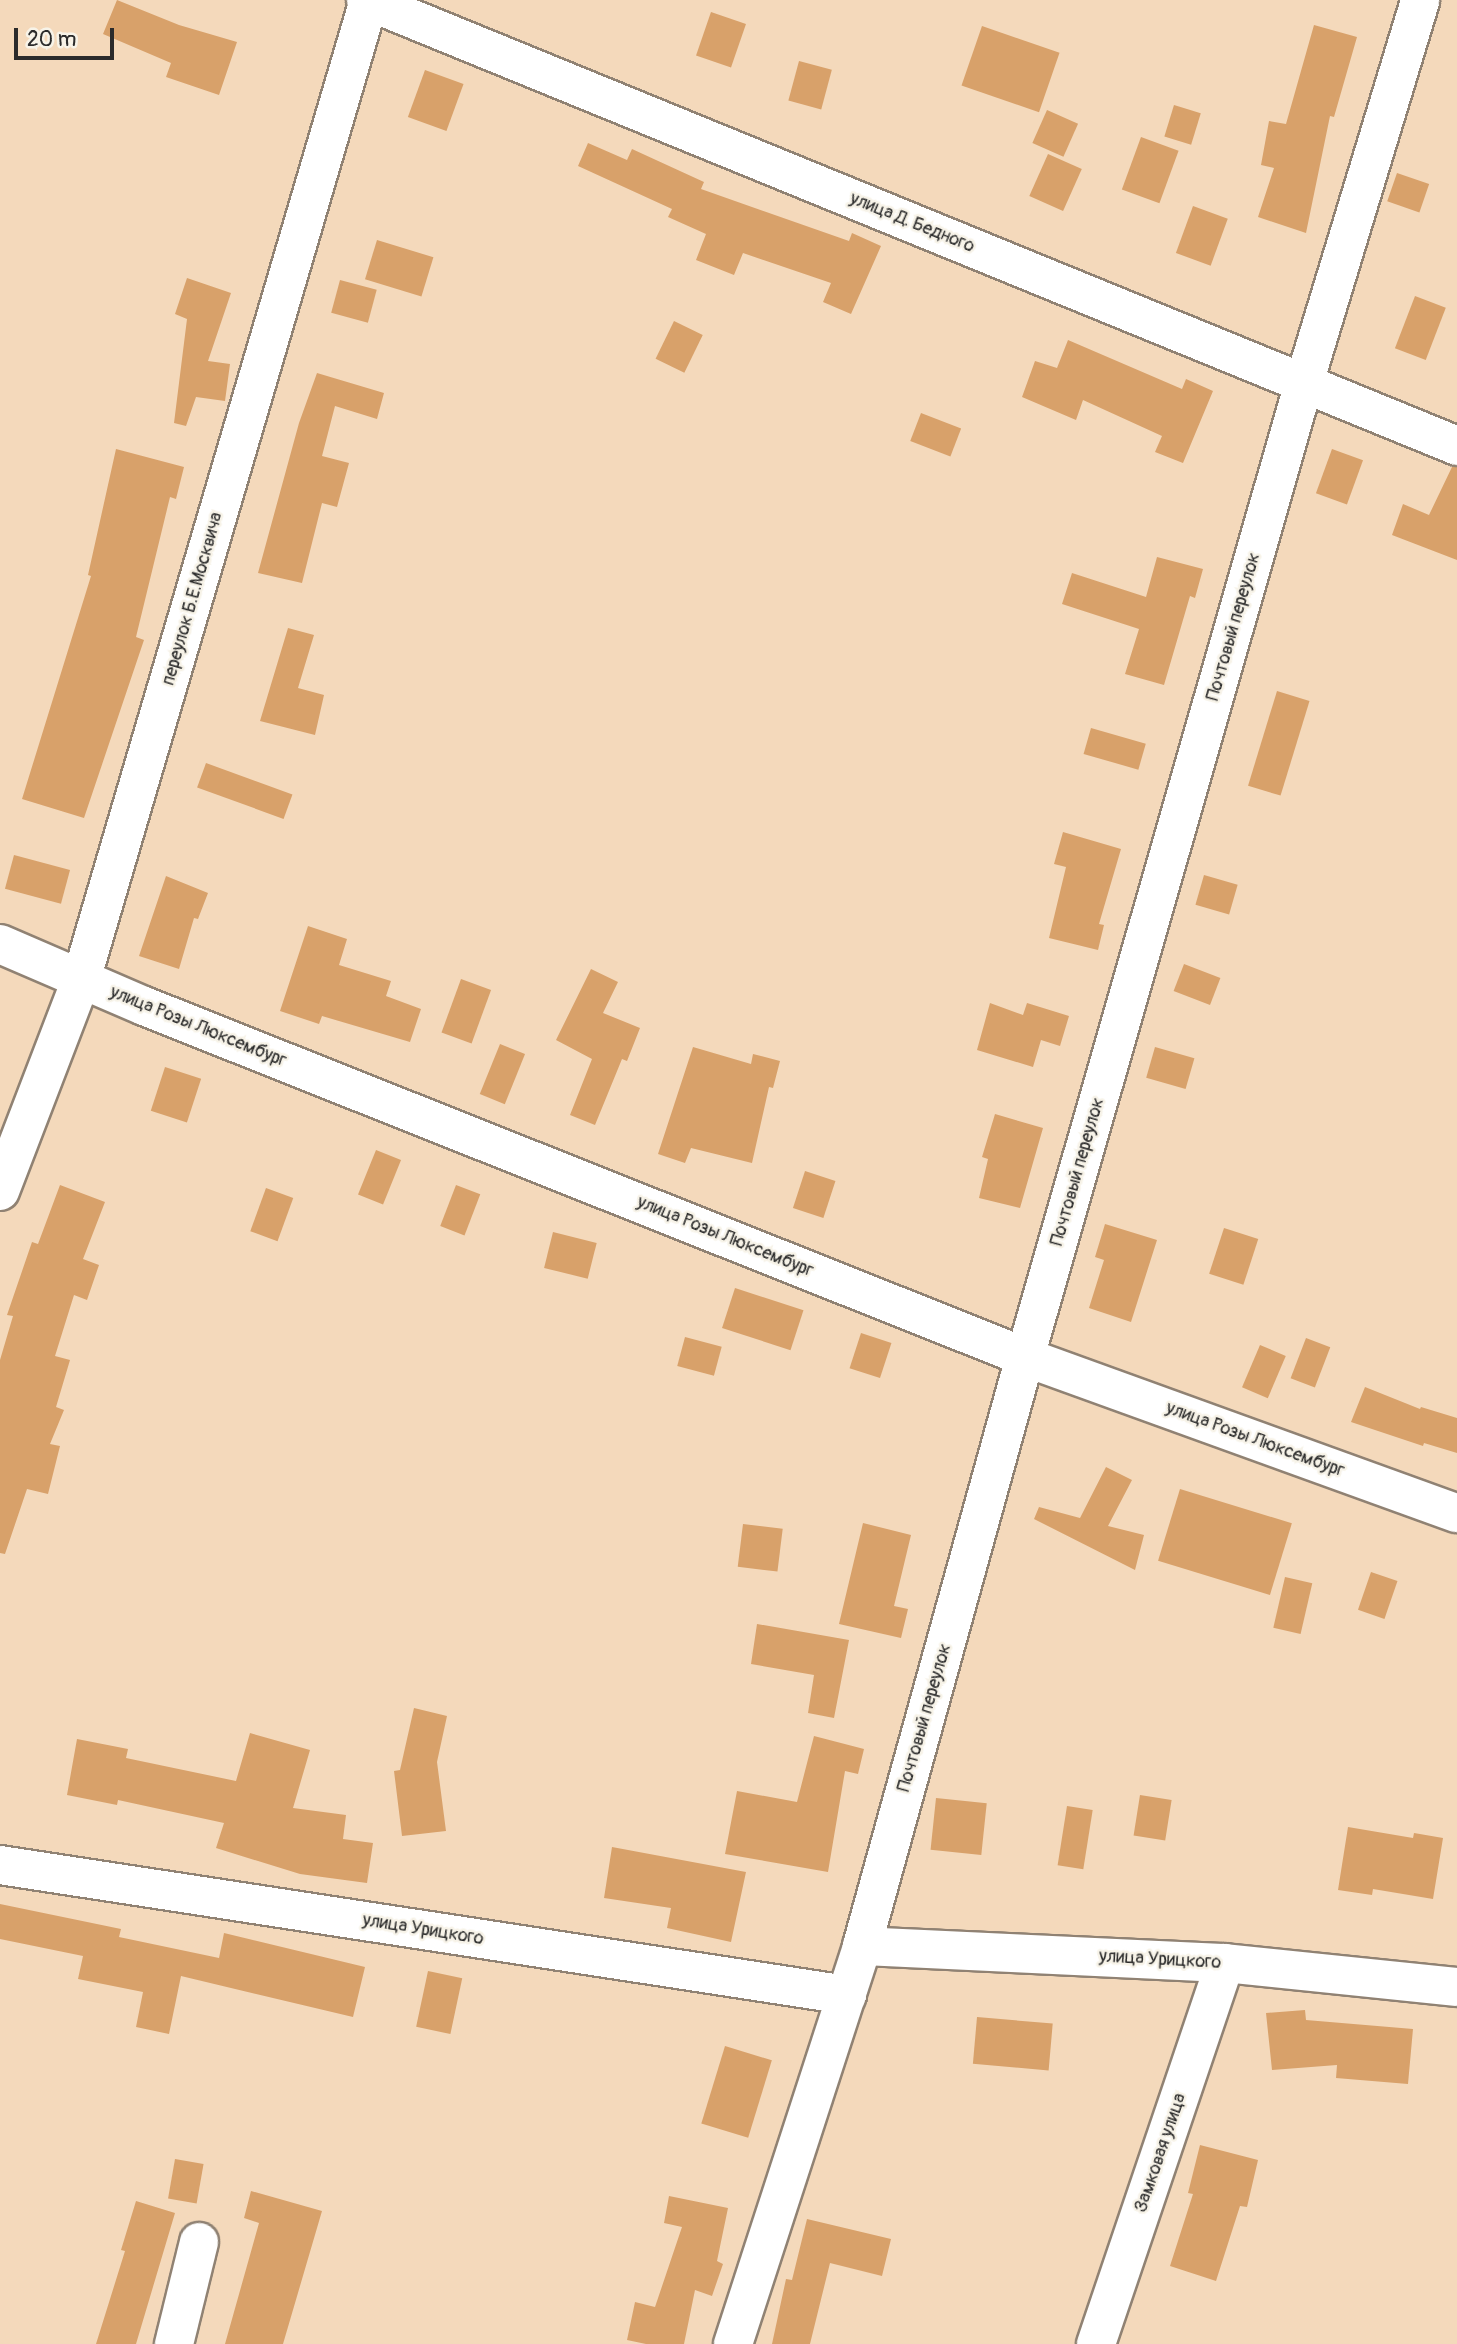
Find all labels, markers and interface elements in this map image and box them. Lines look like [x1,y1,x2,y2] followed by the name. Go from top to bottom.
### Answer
[18,14,117,58] scale bar
[27,26,76,53] text: 20 m
[847,188,977,258] street label: улица Д. Бедного
[158,510,228,688] street label: переулок Б.Е.Москвича
[1203,551,1265,703] street label: Почтовый переулок
[107,982,289,1072] street label: улица Розы Люксембург
[1047,1096,1109,1248] street label: Почтовый переулок
[634,1192,816,1282] street label: улица Розы Люксембург
[1163,1398,1347,1482] street label: улица Розы Люксембург
[894,1642,956,1794] street label: Почтовый переулок
[361,1910,485,1950] street label: улица Урицкого
[1098,1946,1222,1974] street label: улица Урицкого
[1131,2091,1191,2215] street label: Замковая улица

